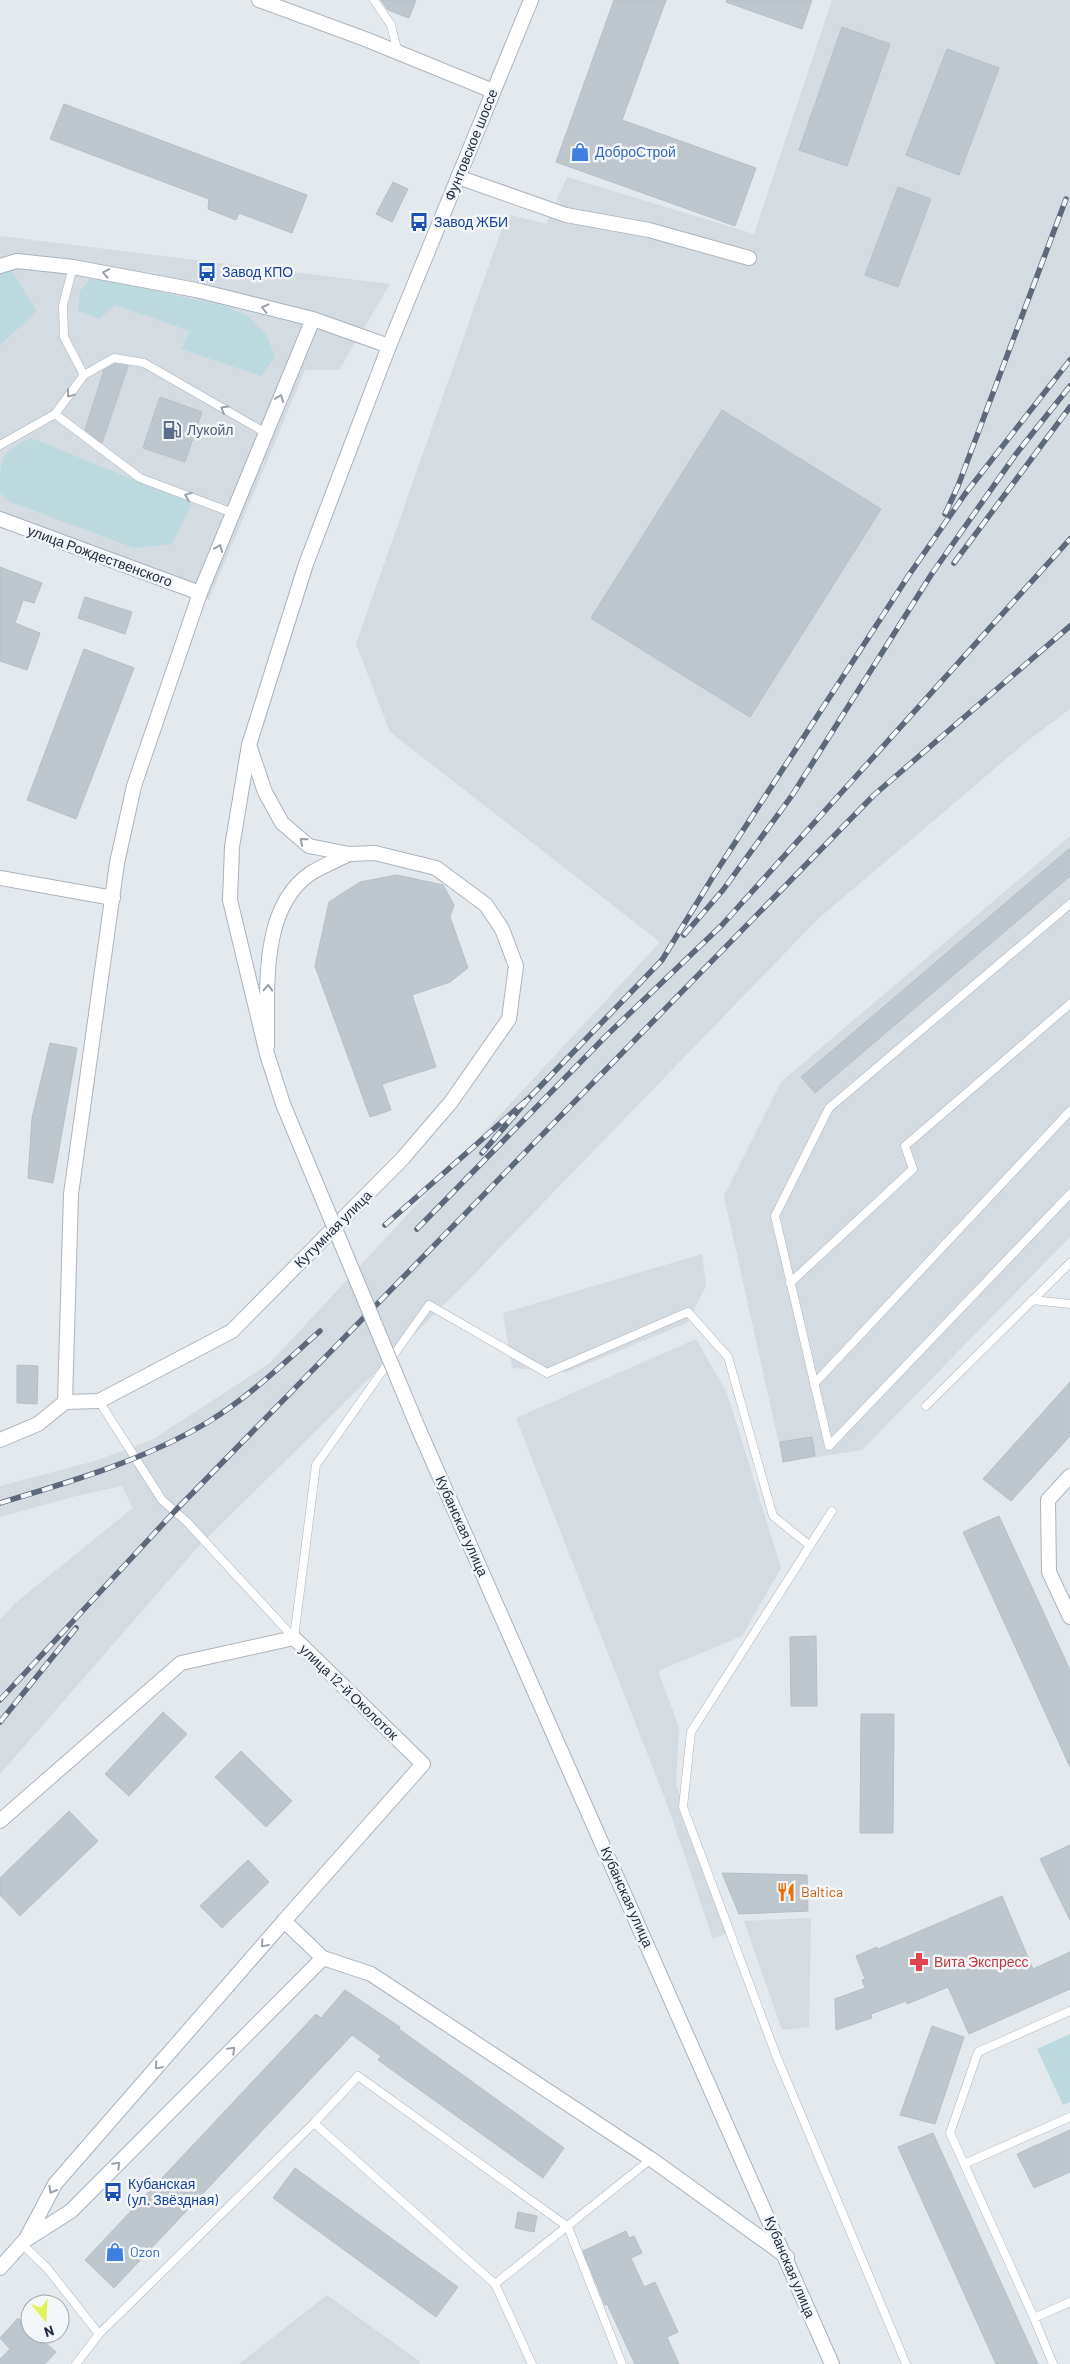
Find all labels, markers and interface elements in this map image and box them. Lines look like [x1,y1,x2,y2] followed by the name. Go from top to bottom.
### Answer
[440,86,501,203] street label: Фунтовское шоссе
[569,141,591,163] shop icon: ДоброСтрой
[595,143,676,160] place label: ДоброСтрой
[408,211,430,233] bus stop icon: Завод ЖБИ
[434,213,508,230] place label: Завод ЖБИ
[196,261,218,283] bus stop icon: Завод КПО
[222,263,293,280] place label: Завод КПО
[102,269,111,279] one-way arrow
[262,303,270,313] one-way arrow
[68,388,76,397] one-way arrow
[274,394,285,403] one-way arrow
[220,405,229,415] one-way arrow
[161,419,183,441] fuel station icon: Лукойл
[187,421,233,438] place label: Лукойл
[184,491,193,502] one-way arrow
[25,521,175,590] street label: улица Рождественского
[213,544,223,553] one-way arrow
[300,838,309,846] one-way arrow
[263,983,273,991] one-way arrow
[290,1186,375,1271] street label: Кутумная улица
[433,1473,492,1579] street label: Кубанская улица
[297,1640,403,1744] street label: улица 12-й Околоток
[598,1844,657,1950] street label: Кубанская улица
[775,1881,797,1903] restaurant icon: Baltica
[801,1883,843,1900] place label: Baltica
[261,1938,270,1947] one-way arrow
[908,1951,930,1973] pharmacy icon: Вита Экспресс
[934,1953,1029,1970] place label: Вита Экспресс
[226,2046,235,2055] one-way arrow
[155,2061,164,2070] one-way arrow
[112,2162,121,2171] one-way arrow
[127,2175,218,2208] place label: Кубанская (ул. Звёздная)
[102,2181,124,2203] bus stop icon: Кубанская (ул. Звёздная)
[49,2184,59,2193] one-way arrow
[761,2213,820,2320] street label: Кубанская улица
[104,2241,126,2263] shop icon: Ozon
[130,2243,160,2260] place label: Ozon
[20,2294,70,2344] north arrow
[42,2322,56,2341] text: N

